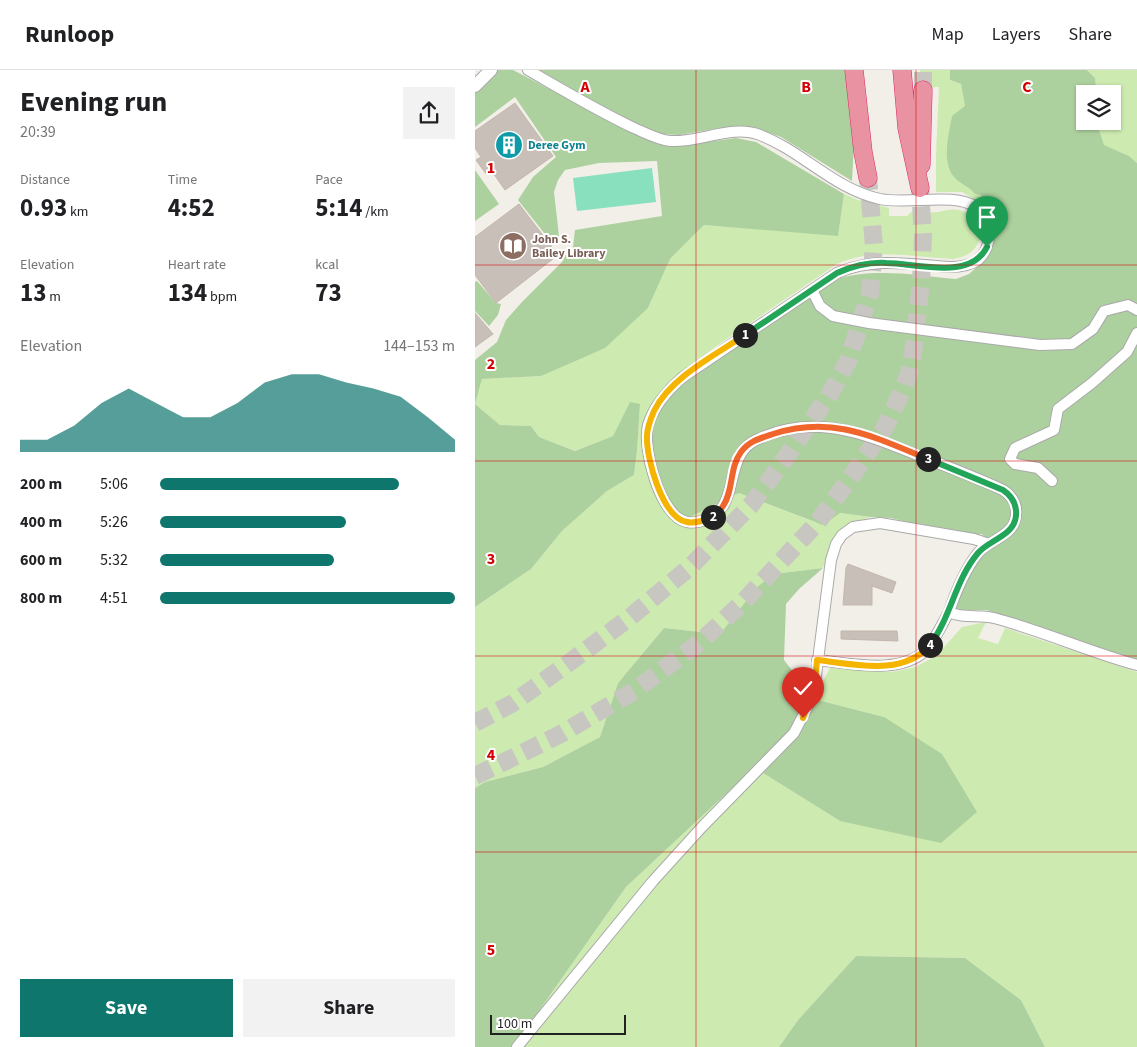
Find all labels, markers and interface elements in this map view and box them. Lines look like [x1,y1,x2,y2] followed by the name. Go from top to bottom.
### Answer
[25,17,114,52] text: Runloop
[932,22,964,47] text: Map
[992,22,1041,47] text: Layers
[1069,22,1112,47] text: Share
[579,76,590,98] text: A
[801,76,811,98] text: B
[1022,76,1032,98] text: C
[20,82,167,122] text: Evening run
[1076,85,1121,130] map controls
[1076,85,1121,130] button: layers
[403,87,455,139] button: share
[20,121,56,143] text: 20:39
[494,130,524,160] building icon: Deree Gym
[528,137,586,154] place label: Deree Gym
[487,157,495,179] text: 1
[20,170,70,190] text: Distance
[168,170,197,190] text: Time
[315,170,343,190] text: Pace
[20,190,67,226] text: 0.93
[168,190,215,226] text: 4:52
[315,190,362,226] text: 5:14
[966,196,1008,247] pin
[67,202,88,222] text: km
[362,202,389,222] text: /km
[973,203,1001,231] icon: arrive
[498,231,528,261] library icon: John S. Bailey Library
[532,231,606,262] place label: John S. Bailey Library
[20,255,75,275] text: Elevation
[168,255,226,275] text: Heart rate
[315,255,339,275] text: kcal
[20,275,46,311] text: 13
[168,275,207,311] text: 134
[315,275,342,311] text: 73
[46,287,61,307] text: m
[207,287,237,307] text: bpm
[733,322,757,348] pin: 1
[742,325,749,345] text: 1
[20,335,82,357] text: Elevation
[383,335,455,357] text: 144–153 m
[487,353,495,375] text: 2
[915,446,941,472] pin: 3
[925,449,932,469] text: 3
[20,473,62,495] text: 200 m
[100,473,128,495] text: 5:06
[701,504,725,530] pin: 2
[710,507,717,527] text: 2
[20,511,62,533] text: 400 m
[100,511,128,533] text: 5:26
[487,548,495,570] text: 3
[20,549,62,571] text: 600 m
[100,549,128,571] text: 5:32
[20,587,62,609] text: 800 m
[100,587,128,609] text: 4:51
[917,632,943,658] pin: 4
[927,635,934,655] text: 4
[782,667,824,718] pin
[789,674,817,702] icon: check
[487,744,496,766] text: 4
[487,939,495,961] text: 5
[20,979,233,1037] button: Save
[243,979,455,1037] button: Share
[490,1012,626,1035] scale bar
[497,1014,532,1034] text: 100 m

